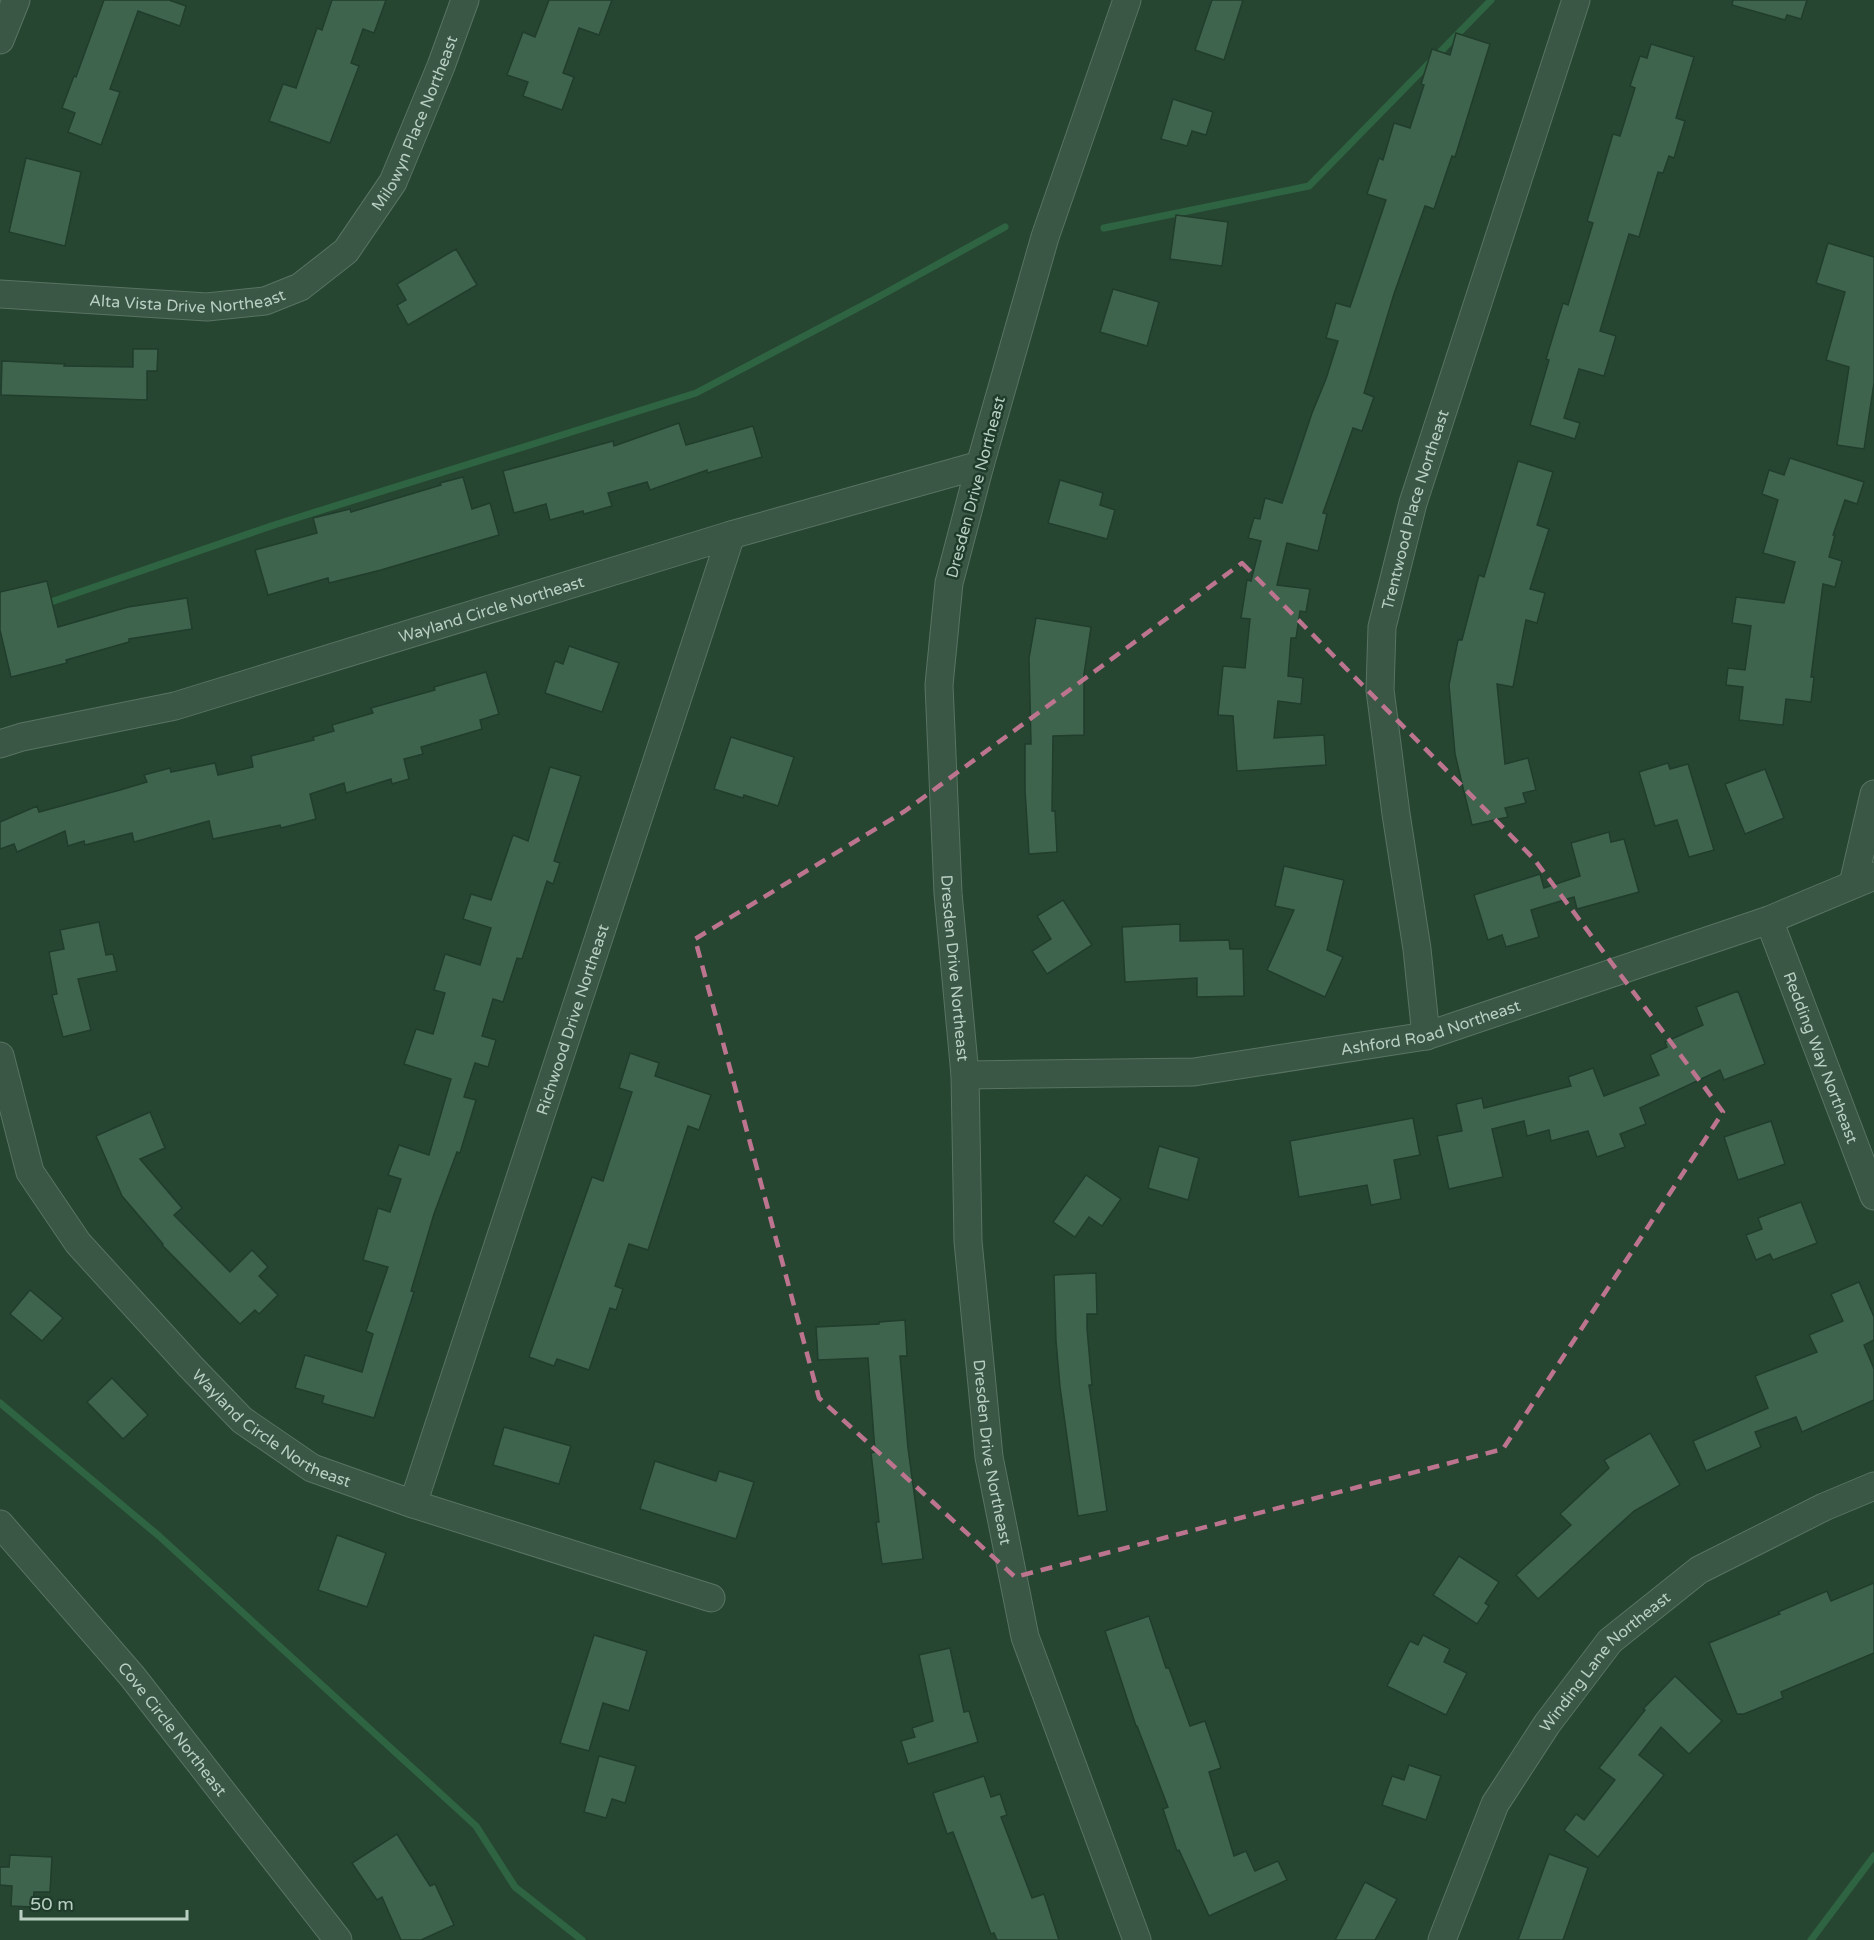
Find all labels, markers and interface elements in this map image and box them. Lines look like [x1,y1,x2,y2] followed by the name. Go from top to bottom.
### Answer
[367,33,462,215] street label: Milowyn Place Northeast
[89,285,288,318] street label: Alta Vista Drive Northeast
[942,394,1010,580] street label: Dresden Drive Northeast
[1378,407,1454,612] street label: Trentwood Place Northeast
[396,572,587,648] street label: Wayland Circle Northeast
[936,874,973,1062] street label: Dresden Drive Northeast
[532,922,614,1118] street label: Richwood Drive Northeast
[1779,969,1862,1146] street label: Redding Way Northeast
[1339,996,1523,1060] street label: Ashford Road Northeast
[969,1358,1015,1547] street label: Dresden Drive Northeast
[187,1365,353,1492] street label: Wayland Circle Northeast
[1536,1588,1675,1736] street label: Winding Lane Northeast
[113,1658,231,1800] street label: Cove Circle Northeast
[21,1883,188,1921] scale bar
[30,1893,74,1915] text: 50 m

